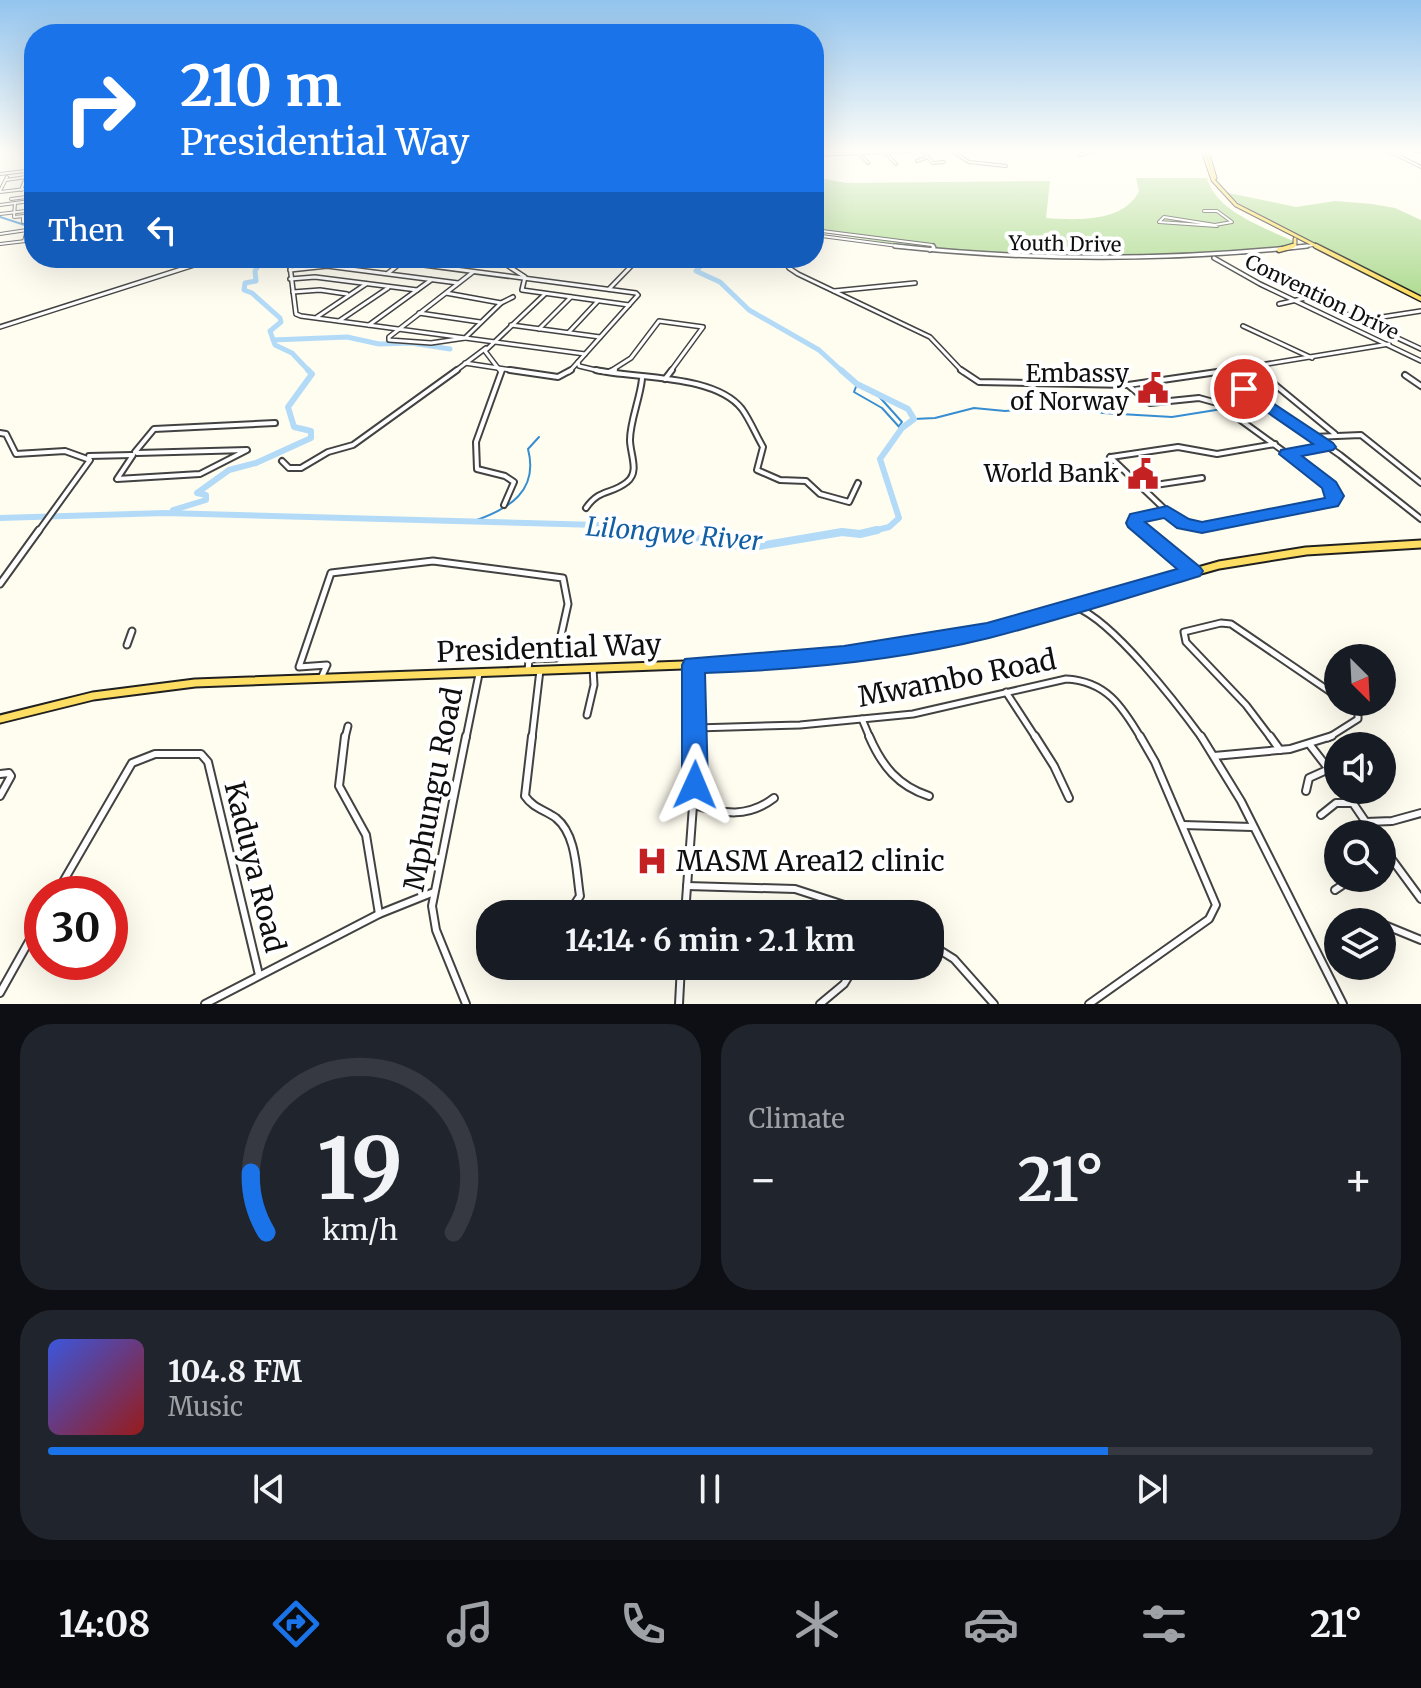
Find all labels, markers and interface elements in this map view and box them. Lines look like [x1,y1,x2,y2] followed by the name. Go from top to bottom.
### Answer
[180,51,342,121] text: 210 m
[48,56,152,160] icon: right
[180,120,470,165] text: Presidential Way
[140,208,184,252] icon: left
[48,211,124,249] text: Then
[1007,230,1122,257] street label: Youth Drive
[1241,249,1403,345] street label: Convention Drive
[1210,355,1278,423] pin
[1010,358,1129,417] place label: Embassy of Norway
[1222,367,1266,411] icon: arrive
[1136,371,1170,405] public building icon: Embassy of Norway
[1126,457,1160,491] public building icon: World Bank
[983,458,1120,489] place label: World Bank
[585,509,764,558] water label: Lilongwe River
[436,626,663,670] street label: Presidential Way
[855,641,1059,715] street label: Mwambo Road
[1324,644,1396,716] north arrow
[1324,644,1396,980] map controls
[396,684,470,894] street label: Mphungu Road
[1324,732,1396,804] button: sound
[653,743,737,827] position arrow
[216,778,294,956] street label: Kaduya Road
[1324,820,1396,892] button: search
[676,843,945,879] place label: MASM Area12 clinic
[635,844,669,878] hospital icon: MASM Area12 clinic
[24,876,128,980] speed limit sign: 30
[1324,908,1396,980] button: layers
[565,921,855,959] text: 14:14 · 6 min · 2.1 km
[749,1102,845,1135] text: Climate
[317,1117,403,1222] text: 19
[1017,1142,1104,1217] text: 21°
[749,1152,778,1207] text: −
[1344,1152,1373,1207] text: +
[322,1212,398,1248] text: km/h
[168,1352,302,1390] text: 104.8 FM
[168,1390,243,1423] text: Music
[247,1467,291,1511] icon: previous
[688,1467,732,1511] icon: pause
[1130,1467,1174,1511] icon: next
[268,1596,324,1652] icon: directions
[442,1596,498,1652] icon: music
[615,1596,671,1652] icon: phone
[789,1596,845,1652] icon: climate
[963,1596,1019,1652] icon: car
[1136,1596,1192,1652] icon: filters
[59,1602,150,1647] text: 14:08
[1310,1602,1362,1647] text: 21°

